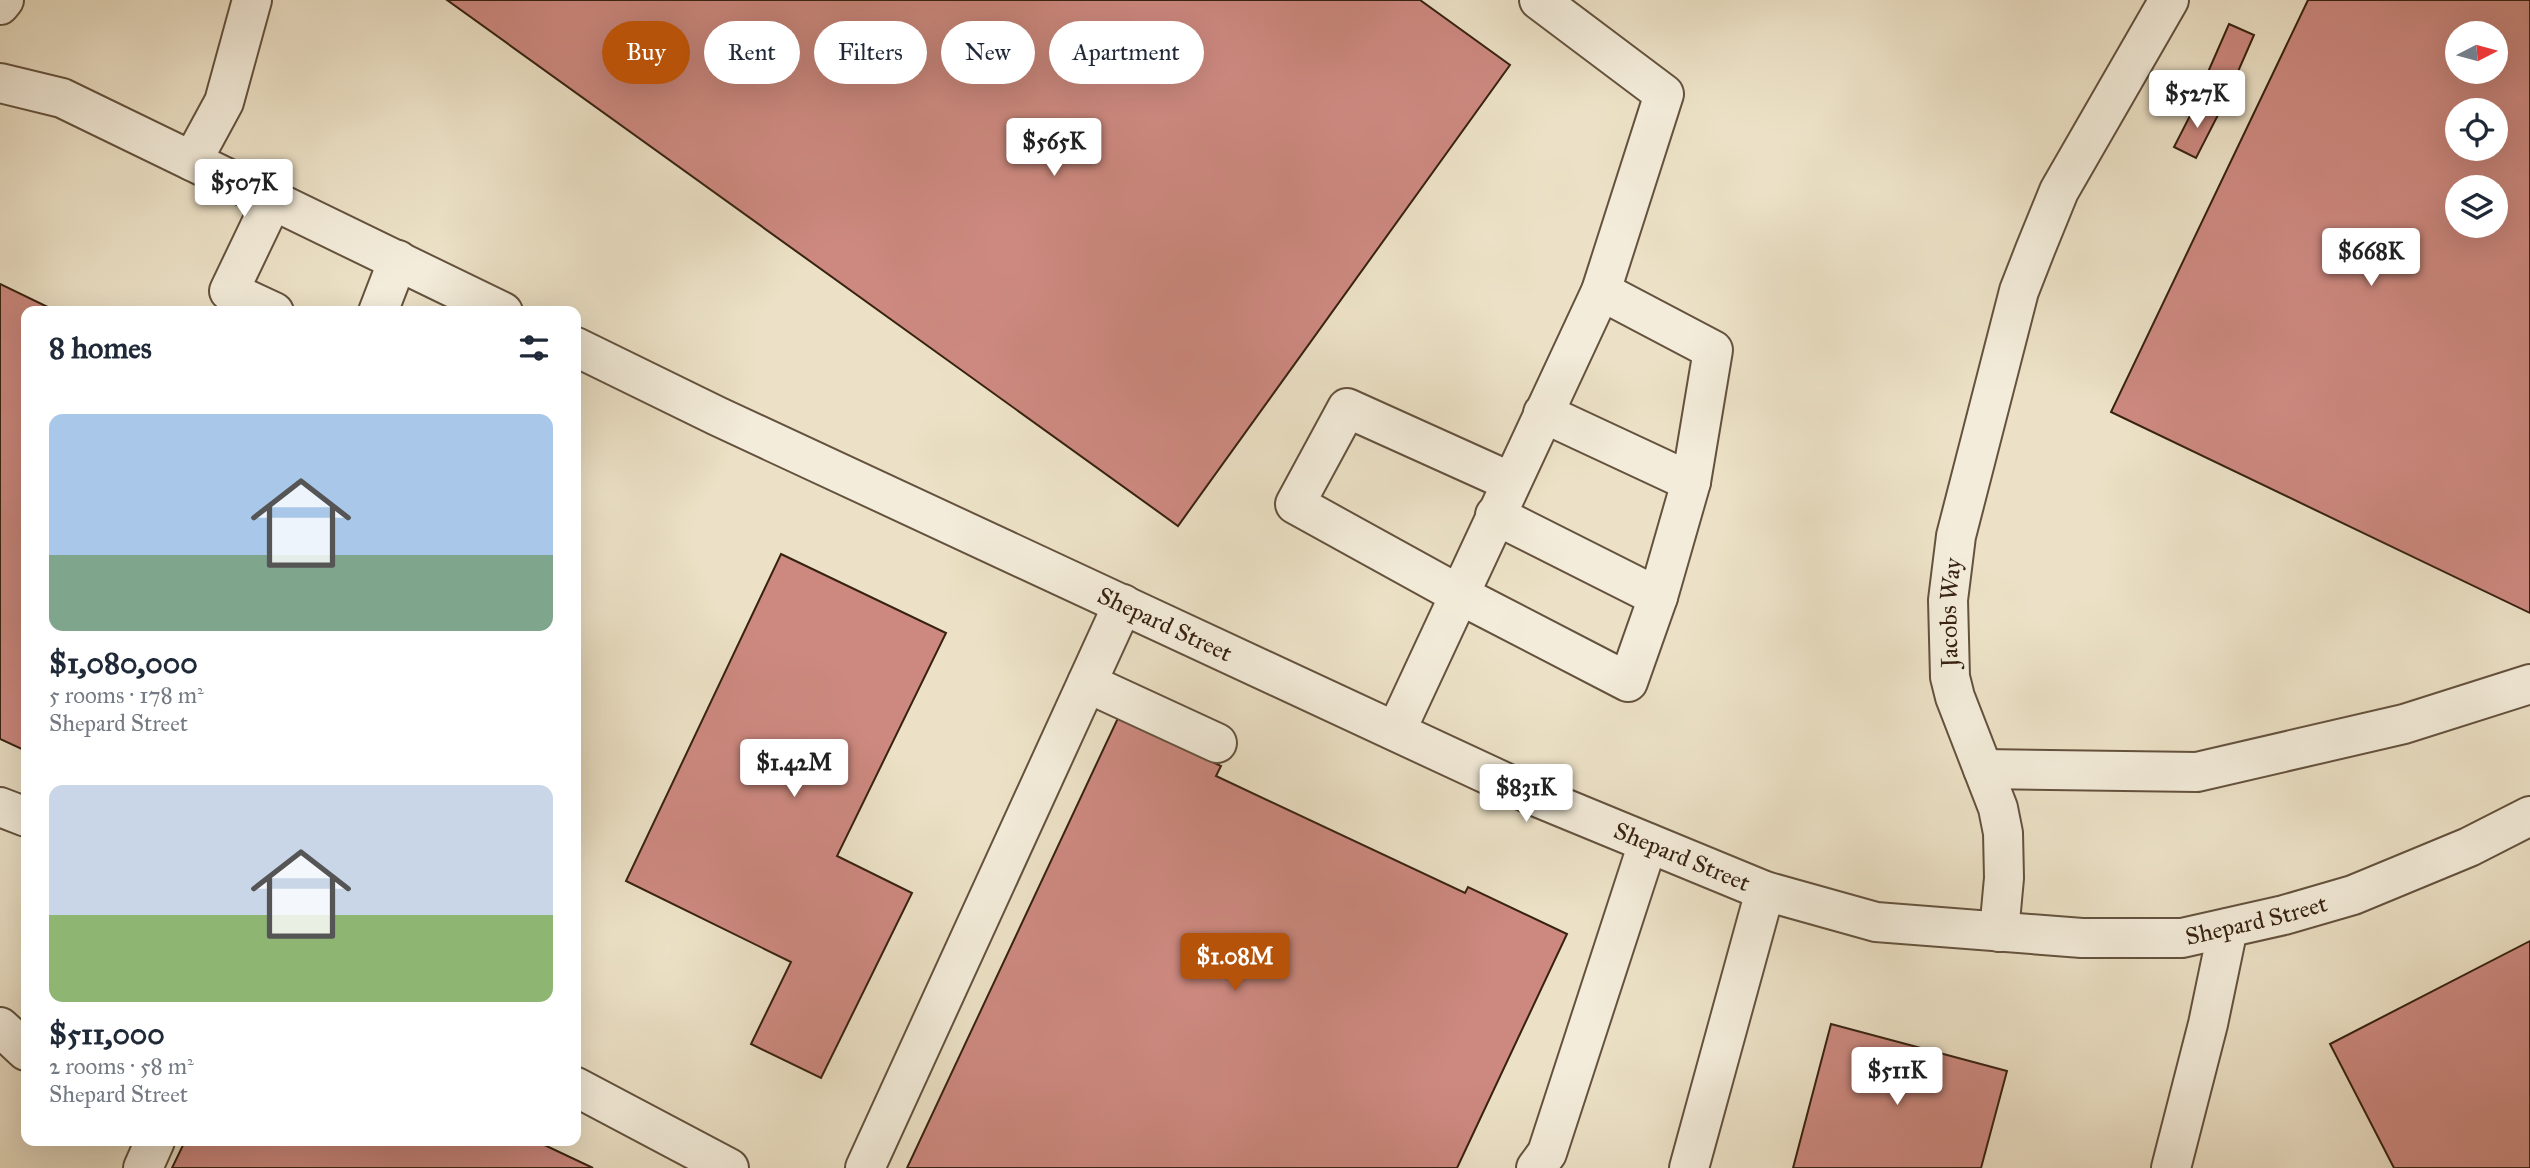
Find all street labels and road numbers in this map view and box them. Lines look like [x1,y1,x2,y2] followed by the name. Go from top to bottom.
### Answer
[1933,555,1968,671] street label: Jacobs Way
[1093,580,1237,669] street label: Shepard Street
[1609,815,1755,898] street label: Shepard Street
[2182,888,2331,952] street label: Shepard Street

